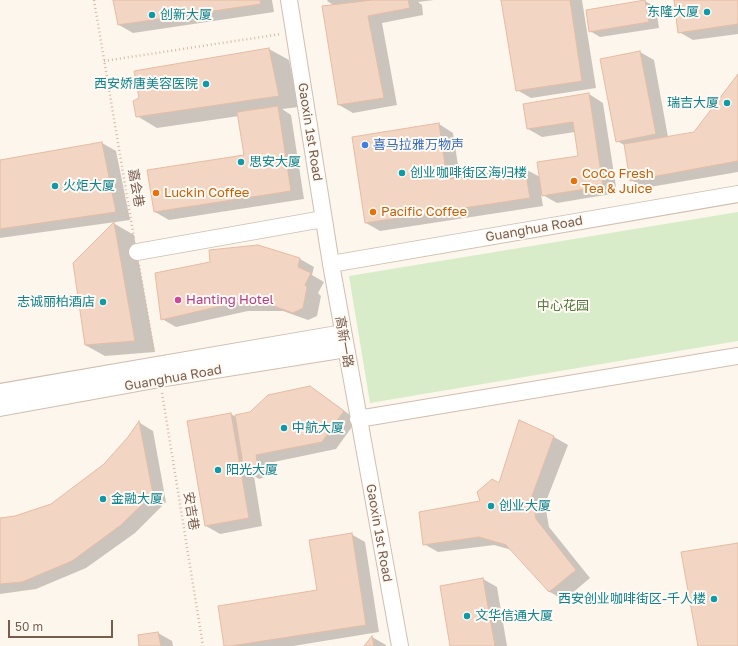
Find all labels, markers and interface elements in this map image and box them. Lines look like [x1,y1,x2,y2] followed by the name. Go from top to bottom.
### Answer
[647,4,699,20] place label: 东隆大厦
[160,7,212,23] place label: 创新大厦
[702,7,712,17] marker: 东隆大厦
[147,10,157,20] marker: 创新大厦
[94,76,198,92] place label: 西安娇唐美容医院
[201,79,211,89] marker: 西安娇唐美容医院
[295,82,325,182] street label: Gaoxin 1st Road
[667,95,719,111] place label: 瑞吉大厦
[722,98,732,108] marker: 瑞吉大厦
[373,137,464,153] place label: 喜马拉雅万物声
[360,140,370,150] marker: 喜马拉雅万物声
[249,154,301,170] place label: 思安大厦
[236,157,246,167] marker: 思安大厦
[410,165,527,181] place label: 创业咖啡街区海归楼
[582,166,654,197] place label: CoCo Fresh Tea & Juice
[125,167,147,209] street label: 嘉会巷
[397,168,407,178] marker: 创业咖啡街区海归楼
[569,176,579,186] marker: CoCo Fresh Tea & Juice
[63,178,115,194] place label: 火炬大厦
[50,181,60,191] marker: 火炬大厦
[164,185,249,201] place label: Luckin Coffee
[151,188,161,198] marker: Luckin Coffee
[381,204,467,220] place label: Pacific Coffee
[368,207,378,217] marker: Pacific Coffee
[484,213,584,245] street label: Guanghua Road
[186,292,274,308] place label: Hanting Hotel
[17,294,95,310] place label: 志诚丽柏酒店
[173,295,183,305] marker: Hanting Hotel
[98,297,108,307] marker: 志诚丽柏酒店
[537,298,589,314] park label: 中心花园
[332,315,356,369] street label: 高新一路
[123,362,223,394] street label: Guanghua Road
[292,420,344,436] place label: 中航大厦
[279,423,289,433] marker: 中航大厦
[226,462,278,478] place label: 阳光大厦
[213,465,223,475] marker: 阳光大厦
[363,483,395,583] street label: Gaoxin 1st Road
[111,491,163,507] place label: 金融大厦
[180,491,202,531] street label: 安吉巷
[98,494,108,504] marker: 金融大厦
[499,498,551,514] place label: 创业大厦
[486,501,496,511] marker: 创业大厦
[558,591,706,607] place label: 西安创业咖啡街区-千人楼
[709,594,719,604] marker: 西安创业咖啡街区-千人楼
[475,608,553,624] place label: 文华信通大厦
[462,611,472,621] marker: 文华信通大厦
[10,612,115,638] scale bar
[15,619,43,634] text: 50 m

